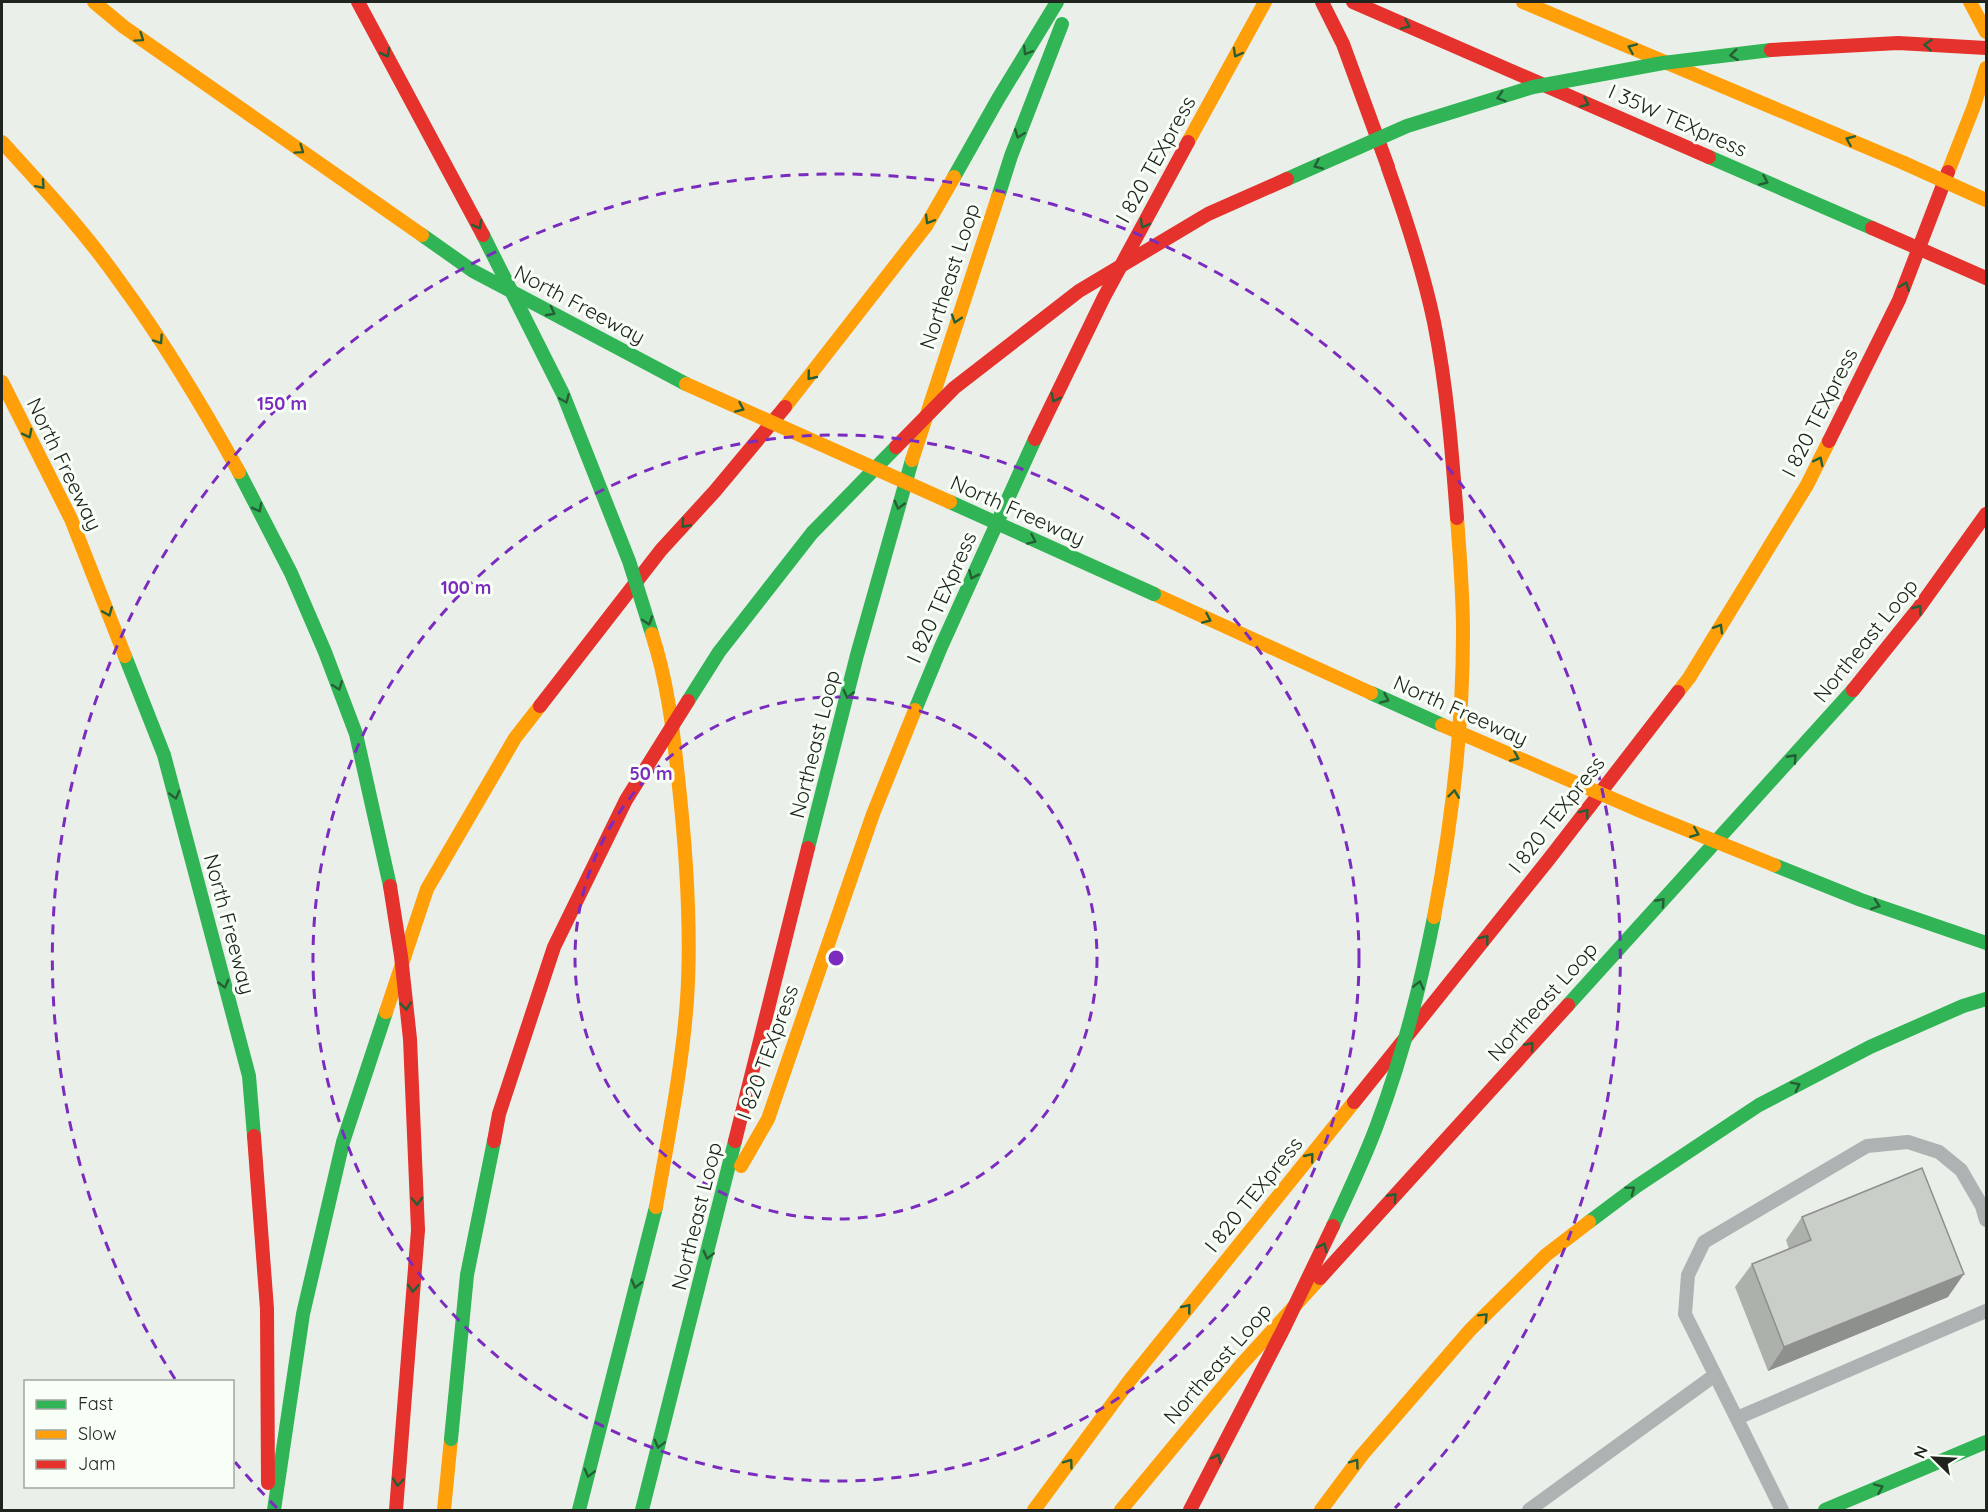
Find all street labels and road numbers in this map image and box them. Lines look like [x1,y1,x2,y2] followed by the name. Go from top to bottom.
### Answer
[1605,78,1751,162] street label: I 35W TEXpress
[1109,91,1201,227] street label: I 820 TEXpress
[913,200,985,352] street label: Northeast Loop
[510,259,650,349] street label: North Freeway
[1775,343,1863,481] street label: I 820 TEXpress
[22,393,108,535] street label: North Freeway
[947,469,1089,551] street label: North Freeway
[900,527,982,667] street label: I 820 TEXpress
[1807,573,1923,707] street label: Northeast Loop
[783,667,845,821] street label: Northeast Loop
[1390,669,1532,751] street label: North Freeway
[1502,750,1610,878] street label: I 820 TEXpress
[199,851,261,997] street label: North Freeway
[1482,936,1602,1066] street label: Northeast Loop
[731,981,803,1123] street label: I 820 TEXpress
[1198,1131,1308,1257] street label: I 820 TEXpress
[665,1139,727,1293] street label: Northeast Loop
[1157,1297,1277,1429] street label: Northeast Loop

